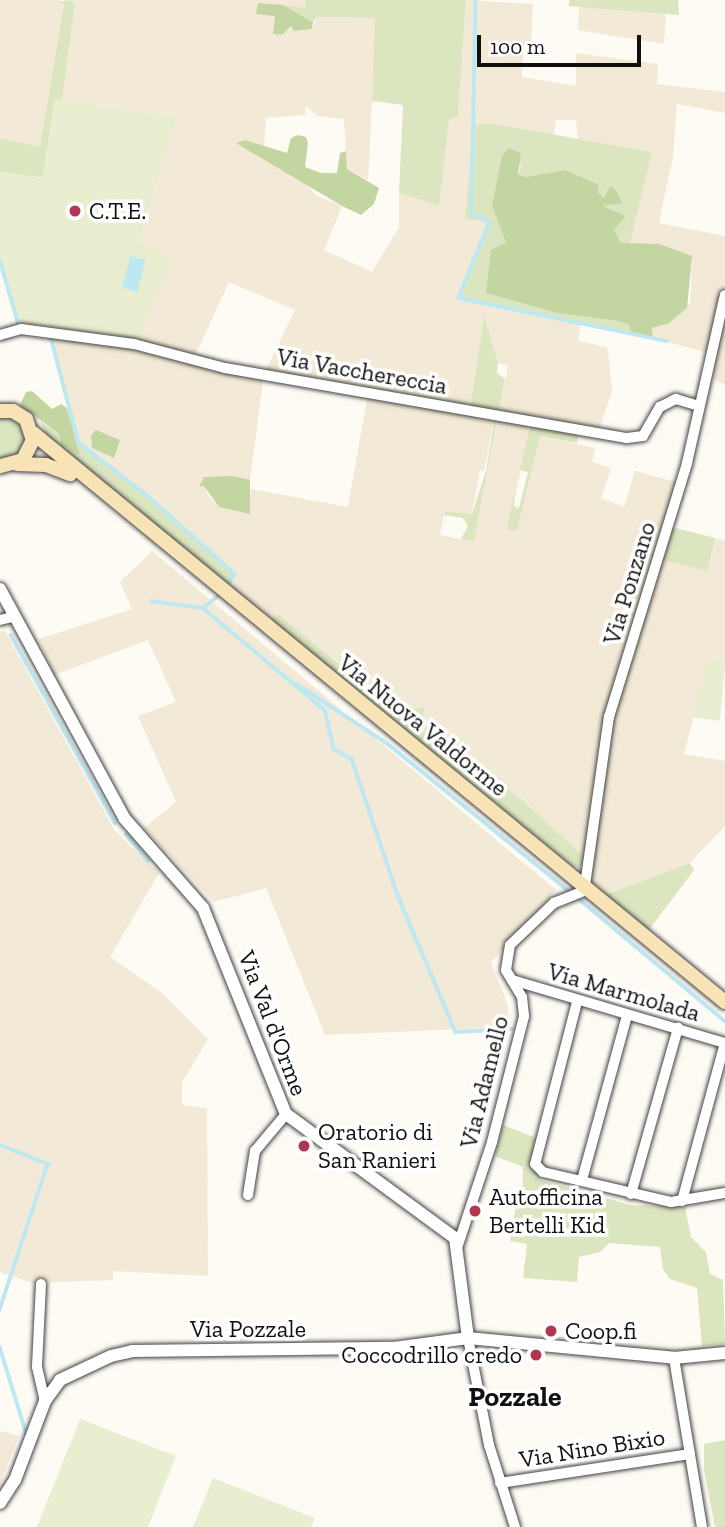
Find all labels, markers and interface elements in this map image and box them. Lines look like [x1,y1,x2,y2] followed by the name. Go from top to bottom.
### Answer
[480,21,644,65] scale bar
[490,34,545,59] text: 100 m
[89,197,146,225] place label: C.T.E.
[67,203,83,219] marker: C.T.E.
[274,342,450,400] street label: Via Vacchereccia
[597,518,661,648] street label: Via Ponzano
[332,648,514,802] street label: Via Nuova Valdorme
[232,946,314,1100] street label: Via Val d'Orme
[544,956,704,1028] street label: Via Marmolada
[454,1013,514,1151] street label: Via Adamello
[318,1118,437,1174] place label: Oratorio di San Ranieri
[296,1138,312,1154] marker: Oratorio di San Ranieri
[489,1183,605,1239] place label: Autofficina Bertelli Kid
[467,1203,483,1219] marker: Autofficina Bertelli Kid
[190,1315,306,1343] street label: Via Pozzale
[565,1317,637,1345] place label: Coop.fi
[543,1323,559,1339] marker: Coop.fi
[341,1341,522,1369] place label: Coccodrillo credo
[528,1347,544,1363] marker: Coccodrillo credo
[468,1380,562,1414] district label: Pozzale
[517,1422,667,1474] street label: Via Nino Bixio

